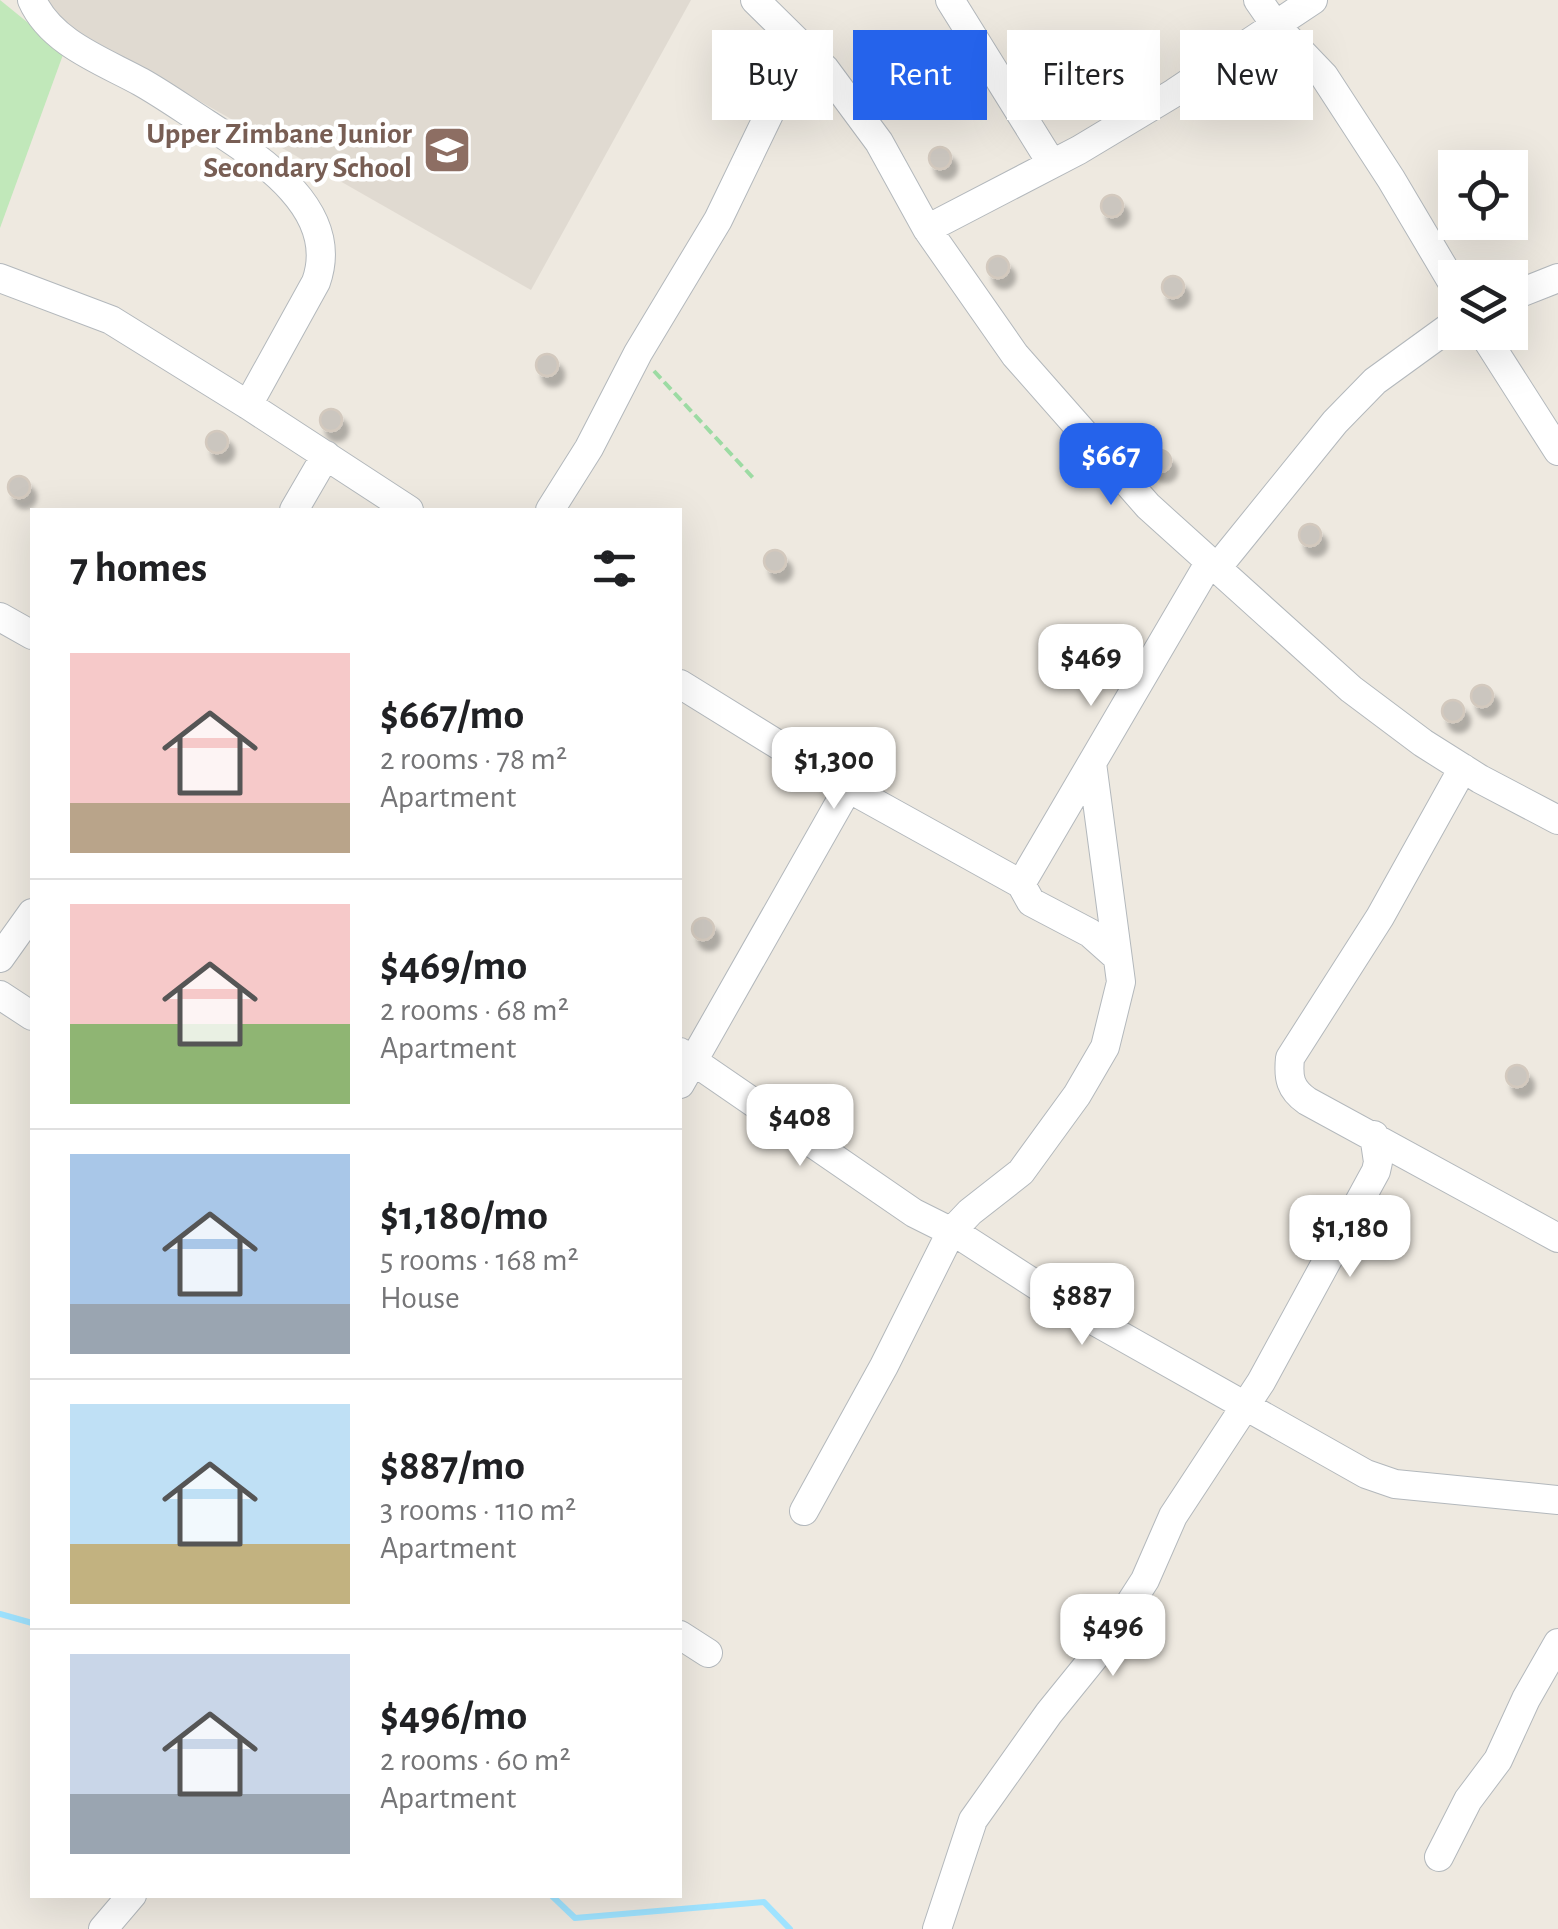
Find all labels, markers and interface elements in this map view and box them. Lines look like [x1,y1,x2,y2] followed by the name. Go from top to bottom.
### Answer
[712,30,833,120] chip: Buy
[853,30,987,120] chip: Rent
[1007,30,1160,120] chip: Filters
[1180,30,1313,120] chip: New
[146,119,413,183] place label: Upper Zimbane Junior Secondary School
[421,124,473,176] school or university icon: Upper Zimbane Junior Secondary School
[1438,150,1528,350] map controls
[1438,150,1528,240] button: locate
[1438,260,1528,350] button: layers
[1052,423,1170,508] pin: $667
[1081,439,1141,471] text: $667
[587,541,642,596] icon: filters
[70,547,207,589] text: 7 homes
[1032,624,1150,709] pin: $469
[1060,640,1122,672] text: $469
[150,693,270,813] icon: home
[380,694,524,736] text: $667/mo
[753,727,915,812] pin: $1,300
[380,743,567,775] text: 2 rooms · 78 m²
[794,743,874,775] text: $1,300
[380,781,516,813] text: Apartment
[150,944,270,1064] icon: home
[380,945,527,987] text: $469/mo
[380,994,569,1026] text: 2 rooms · 68 m²
[380,1032,516,1064] text: Apartment
[741,1084,859,1169] pin: $408
[769,1100,831,1132] text: $408
[150,1194,270,1314] icon: home
[380,1195,548,1237] text: $1,180/mo
[1269,1195,1431,1280] pin: $1,180
[1311,1211,1389,1243] text: $1,180
[380,1244,579,1276] text: 5 rooms · 168 m²
[1023,1263,1141,1348] pin: $887
[1052,1279,1112,1311] text: $887
[380,1282,460,1314] text: House
[150,1444,270,1564] icon: home
[380,1445,525,1487] text: $887/mo
[380,1494,576,1526] text: 3 rooms · 110 m²
[380,1532,516,1564] text: Apartment
[1054,1594,1172,1679] pin: $496
[1082,1610,1144,1642] text: $496
[150,1694,270,1814] icon: home
[380,1695,527,1737] text: $496/mo
[380,1744,571,1776] text: 2 rooms · 60 m²
[380,1782,516,1814] text: Apartment

